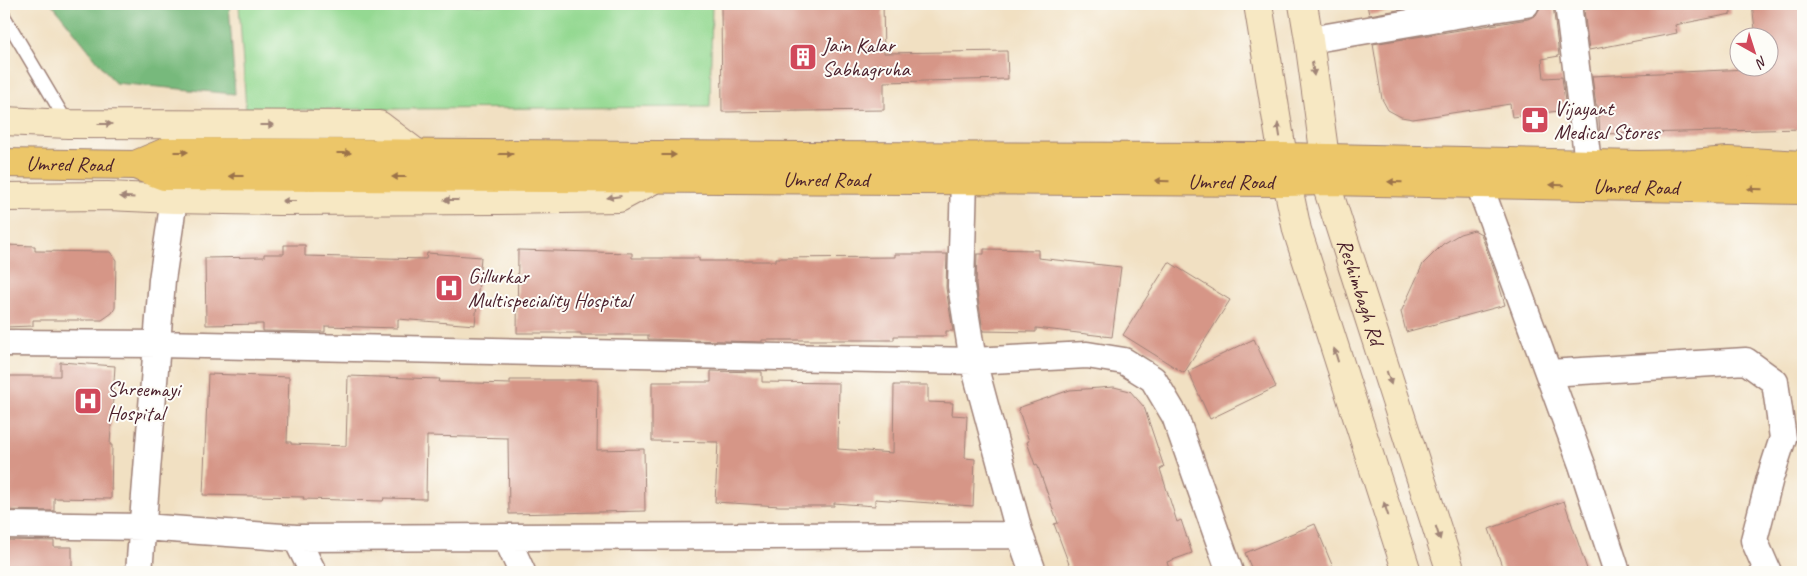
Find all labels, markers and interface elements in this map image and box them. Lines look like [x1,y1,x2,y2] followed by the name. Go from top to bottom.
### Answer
[1730,28,1780,78] north arrow
[821,32,912,82] place label: Jain Kalar Sabhagruha
[788,42,818,72] building icon: Jain Kalar Sabhagruha
[1751,52,1771,73] text: N
[1309,61,1317,77] one-way arrow
[1554,95,1661,145] place label: Vijayant Medical Stores
[1520,105,1550,135] pharmacy icon: Vijayant Medical Stores
[97,120,113,128] one-way arrow
[260,121,276,129] one-way arrow
[1275,121,1283,137] one-way arrow
[174,148,190,156] one-way arrow
[336,149,352,157] one-way arrow
[26,150,116,178] street label: Umred Road
[499,150,515,158] one-way arrow
[661,151,677,159] one-way arrow
[783,166,873,193] street label: Umred Road
[1188,168,1278,195] street label: Umred Road
[228,172,244,180] one-way arrow
[391,172,407,180] one-way arrow
[1593,173,1683,201] street label: Umred Road
[1154,177,1170,185] one-way arrow
[1386,178,1402,186] one-way arrow
[1549,181,1565,189] one-way arrow
[1746,185,1762,193] one-way arrow
[118,192,134,200] one-way arrow
[605,193,621,201] one-way arrow
[281,197,297,205] one-way arrow
[443,197,459,205] one-way arrow
[1332,236,1391,351] street label: Reshimbagh Rd
[468,263,634,313] place label: Gillurkar Multispeciality Hospital
[434,273,464,303] hospital icon: Gillurkar Multispeciality Hospital
[1332,347,1339,362] one-way arrow
[1385,371,1393,386] one-way arrow
[107,376,183,426] place label: Shreemayi Hospital
[73,386,103,416] hospital icon: Shreemayi Hospital
[1381,502,1389,517] one-way arrow
[1434,526,1442,541] one-way arrow

